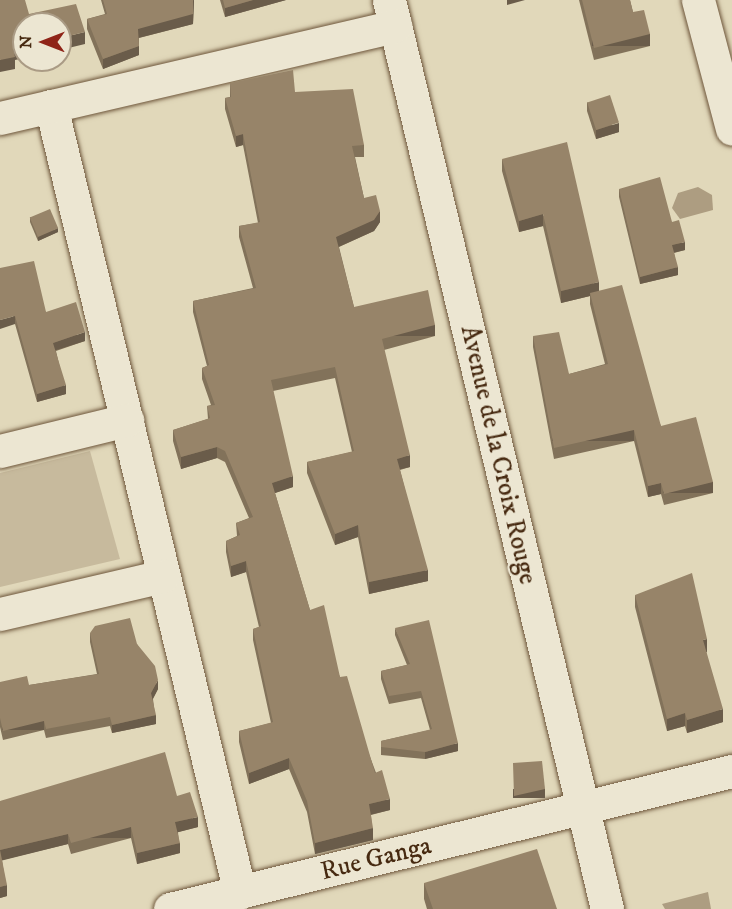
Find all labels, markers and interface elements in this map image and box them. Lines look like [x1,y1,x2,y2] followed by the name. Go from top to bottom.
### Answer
[12,12,72,72] north arrow
[16,35,36,49] text: N
[453,323,543,587] street label: Avenue de la Croix Rouge
[318,830,434,888] street label: Rue Ganga

